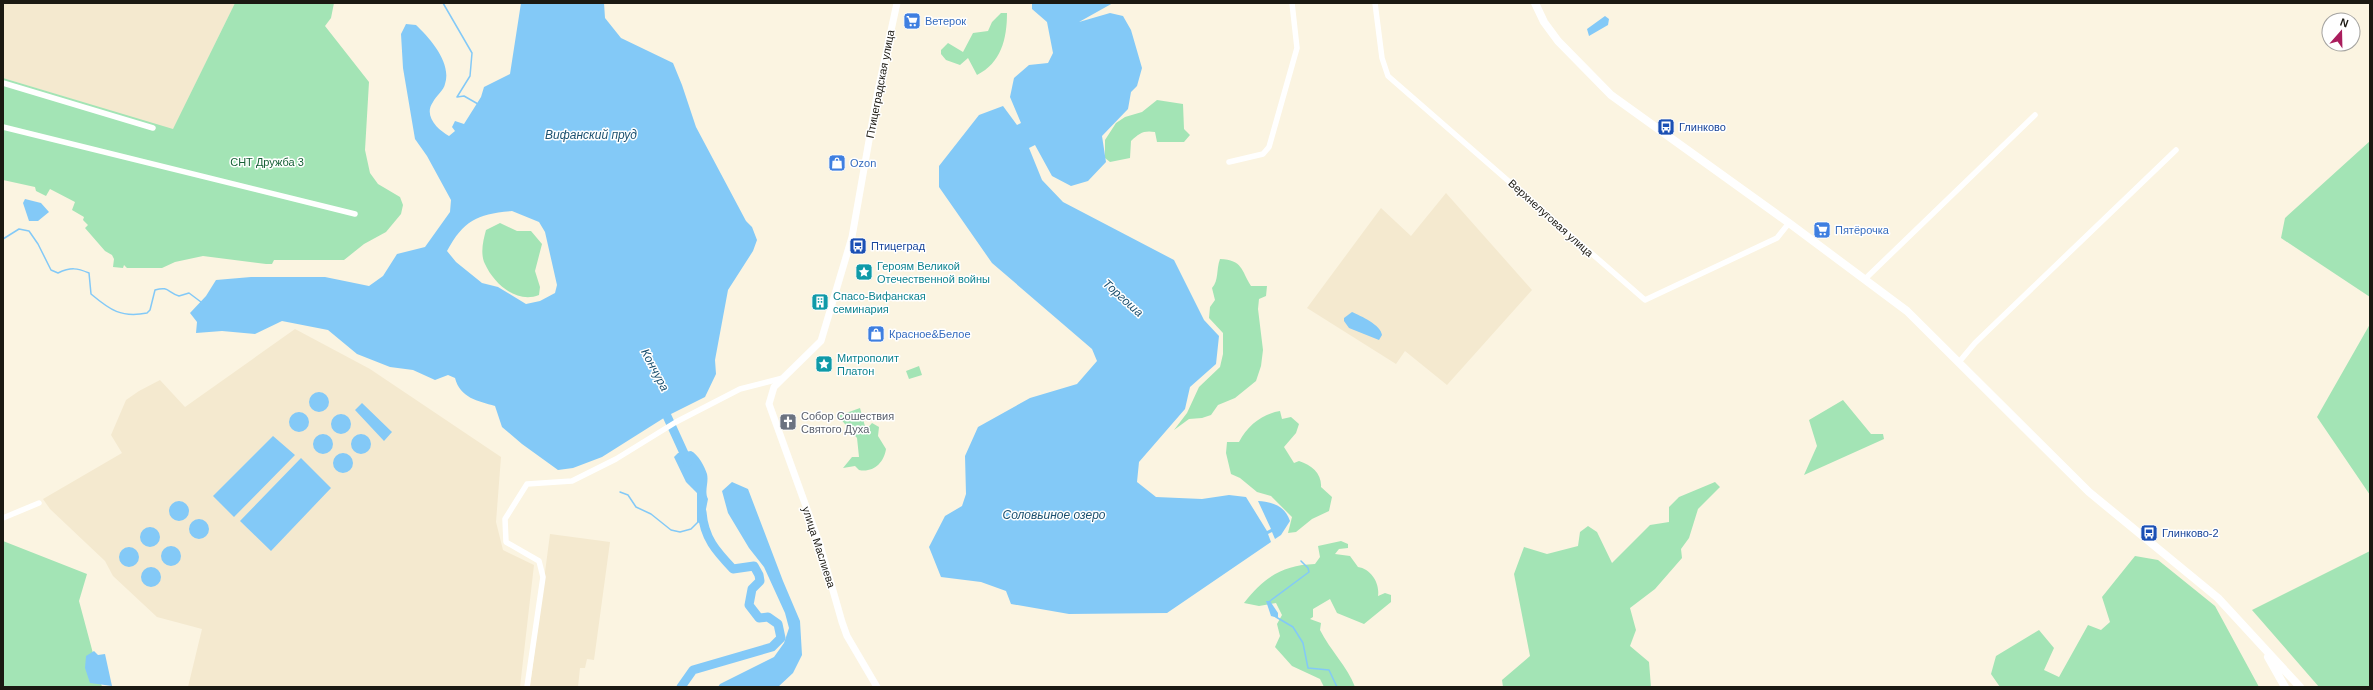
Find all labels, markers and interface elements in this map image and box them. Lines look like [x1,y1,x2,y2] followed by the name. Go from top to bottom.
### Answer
[902,11,922,31] supermarket icon: Ветерок
[2321,12,2361,52] north arrow
[925,15,966,27] place label: Ветерок
[2339,16,2350,30] text: N
[864,28,897,139] street label: Птицеградская улица
[1656,117,1676,137] bus stop icon: Глинково
[1679,121,1726,133] place label: Глинково
[545,128,637,142] water label: Вифанский пруд
[827,153,847,173] shop icon: Ozon
[230,156,304,168] park label: СНТ Дружба 3
[850,157,876,169] place label: Ozon
[1506,177,1596,260] street label: Верхнелуговая улица
[1812,220,1832,240] supermarket icon: Пятёрочка
[1835,224,1890,236] place label: Пятёрочка
[848,236,868,256] bus stop icon: Птицеград
[871,240,926,252] place label: Птицеград
[877,260,990,285] place label: Героям Великой Отечественной войны
[854,262,874,282] place icon: Героям Великой Отечественной войны
[1100,276,1146,320] water label: Торгоша
[833,290,926,315] place label: Спасо-Вифанская семинария
[810,292,830,312] building icon: Спасо-Вифанская семинария
[866,324,886,344] shop icon: Красное&Белое
[889,328,971,340] place label: Красное&Белое
[638,346,672,394] water label: Кончура
[837,352,899,377] place label: Митрополит Платон
[814,354,834,374] place icon: Митрополит Платон
[801,410,894,435] place label: Собор Сошествия Святого Духа
[778,412,798,432] church icon: Собор Сошествия Святого Духа
[800,505,838,590] street label: улица Маслиева
[1002,508,1106,522] water label: Соловьиное озеро
[2139,523,2159,543] bus stop icon: Глинково-2
[2162,527,2219,539] place label: Глинково-2

